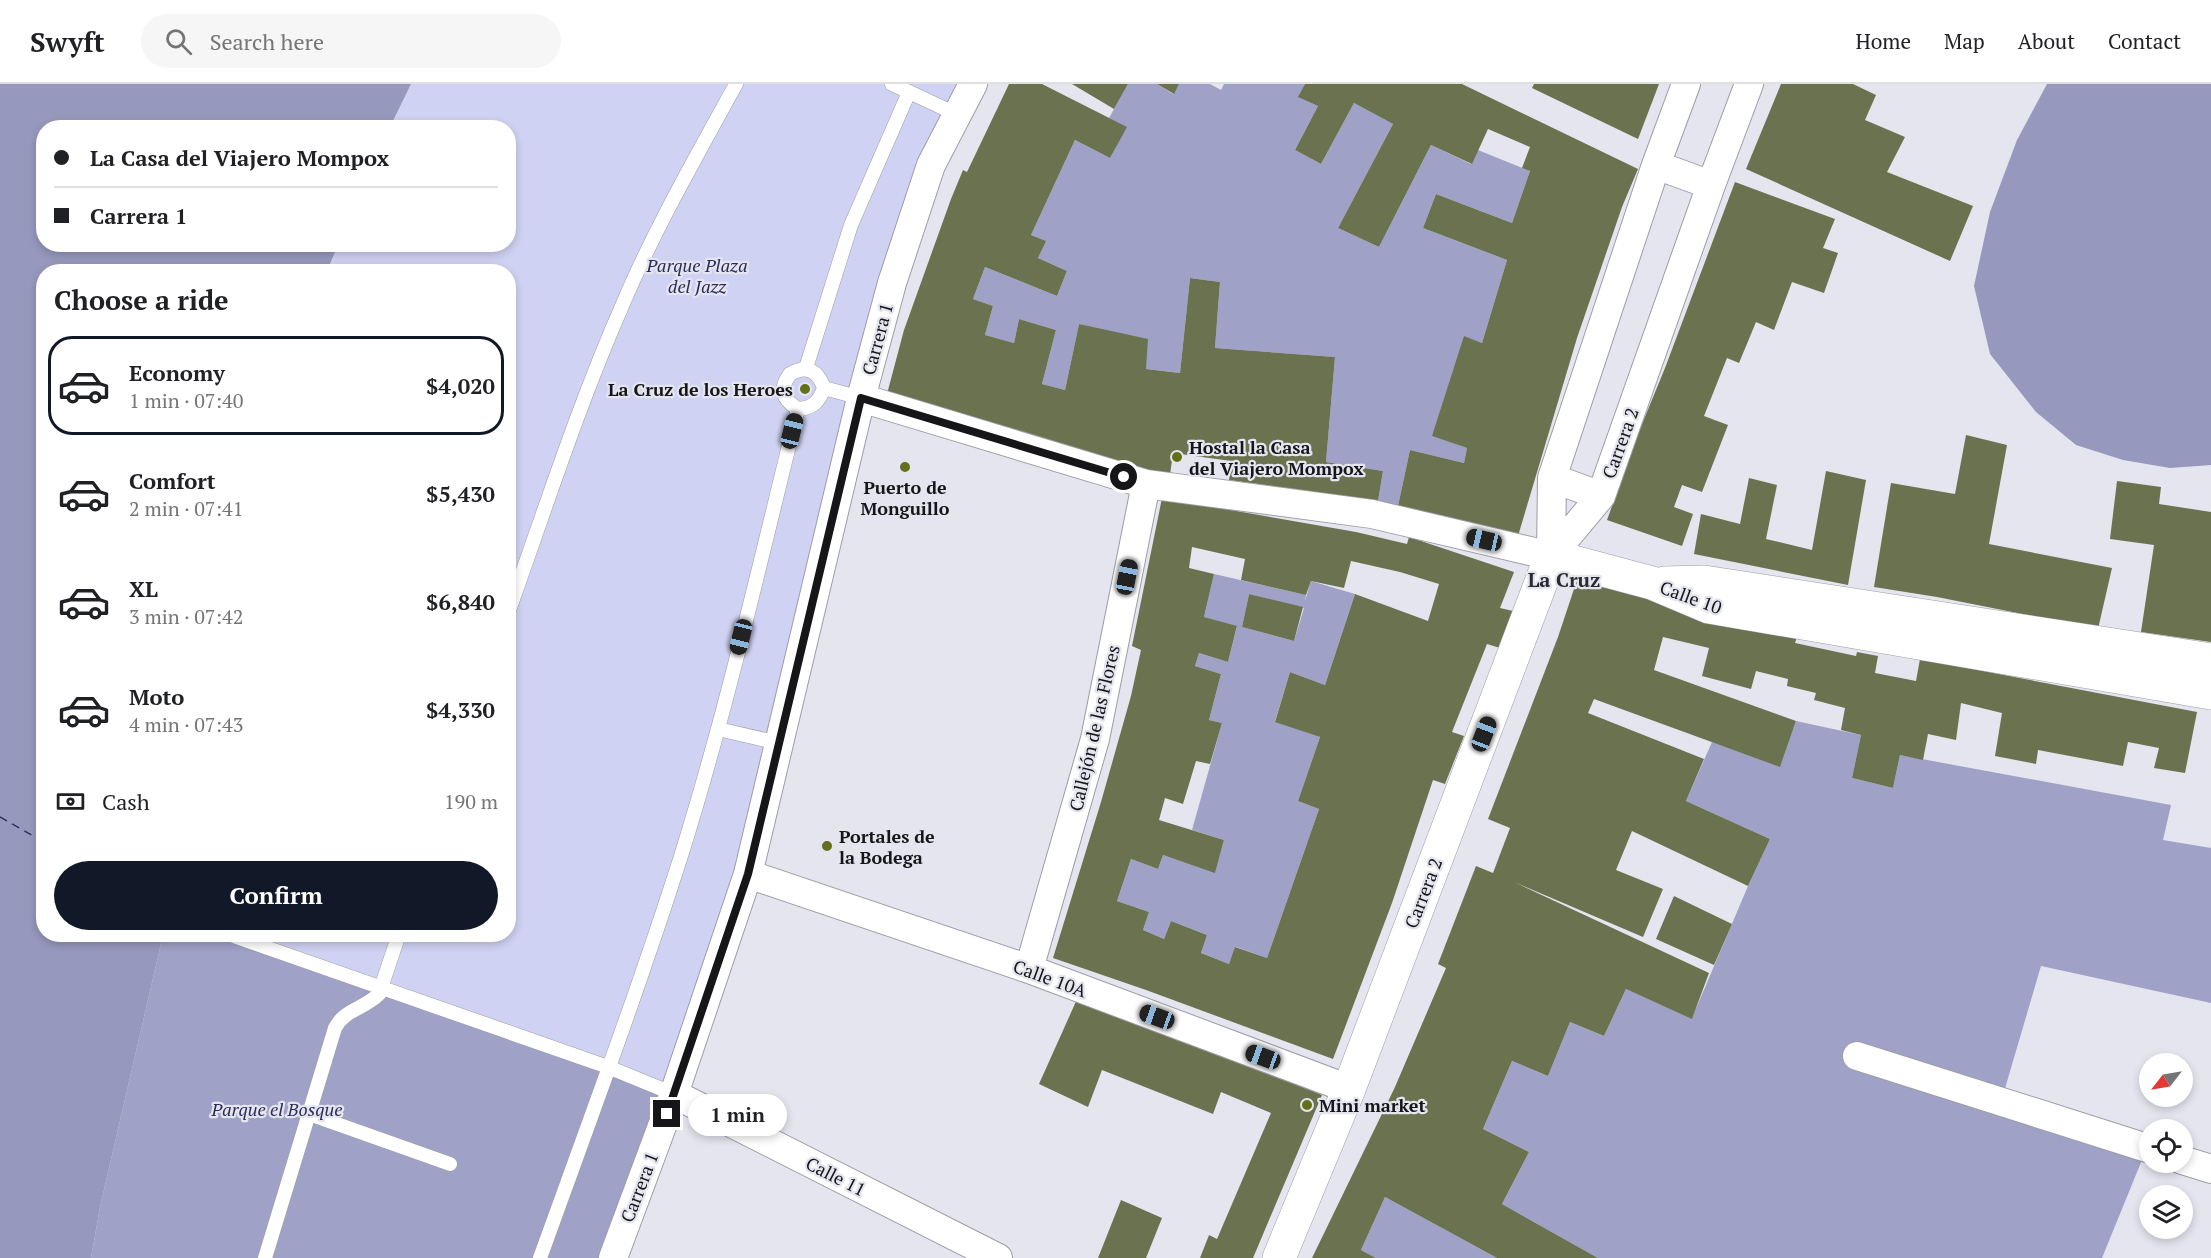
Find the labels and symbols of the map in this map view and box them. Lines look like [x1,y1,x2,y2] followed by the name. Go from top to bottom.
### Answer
[645,253,748,298] park label: Parque Plaza del Jazz
[856,300,898,378] street label: Carrera 1
[608,377,793,401] place label: La Cruz de los Heroes
[798,382,812,396] marker: La Cruz de los Heroes
[1596,404,1644,482] street label: Carrera 2
[779,411,805,451] car
[1189,435,1364,480] place label: Hostal la Casa del Viajero Mompox
[1170,450,1184,464] marker: Hostal la Casa del Viajero Mompox
[898,460,912,474] marker: Puerto de Monguillo
[1110,463,1137,490] route start
[861,475,950,520] place label: Puerto de Monguillo
[1464,527,1504,553] car
[1115,558,1139,596] car
[1528,566,1600,593] district label: La Cruz
[1657,575,1725,619] street label: Calle 10
[728,617,754,657] car
[1063,643,1125,813] street label: Callejón de las Flores
[1469,714,1499,754] car
[839,824,935,869] place label: Portales de la Bodega
[820,839,834,853] marker: Portales de la Bodega
[1399,854,1447,932] street label: Carrera 2
[1010,954,1091,1003] street label: Calle 10A
[1137,1002,1177,1032] car
[1243,1042,1283,1072] car
[2139,1053,2193,1107] north arrow
[688,1093,787,1135] callout: 1 min
[1319,1093,1426,1117] place label: Mini market
[211,1097,342,1121] park label: Parque el Bosque
[1300,1098,1314,1112] marker: Mini market
[653,1100,680,1127] route end
[615,1148,663,1226] street label: Carrera 1
[802,1151,870,1201] street label: Calle 11

